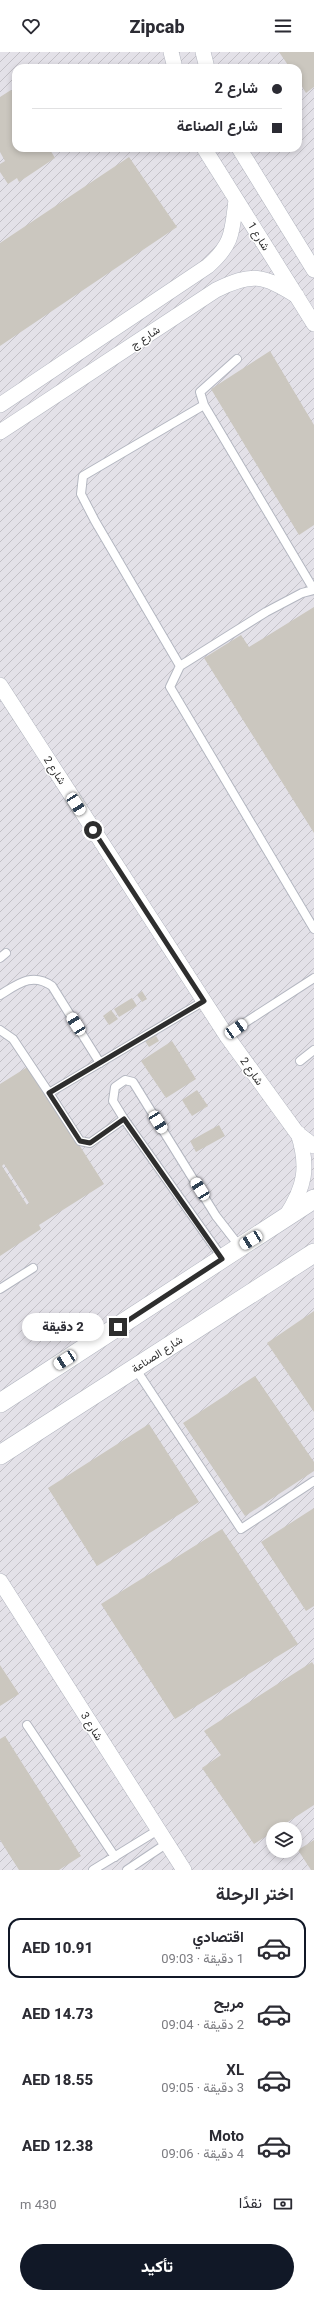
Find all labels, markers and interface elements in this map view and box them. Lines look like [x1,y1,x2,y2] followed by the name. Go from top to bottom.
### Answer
[20,15,42,37] icon: heart
[272,15,294,37] icon: menu
[129,16,185,37] text: Zipcab
[215,79,258,97] text: شارع 2
[177,117,258,135] text: شارع الصناعة
[244,220,272,254] street label: شارع 1
[128,323,163,352] street label: شارع ج
[40,754,69,788] street label: شارع 2
[64,791,88,817] car
[84,821,102,839] route start
[65,1011,87,1037] car
[223,1017,249,1041] car
[236,1055,266,1089] street label: شارع 2
[147,1109,169,1135] car
[189,1176,211,1202] car
[238,1229,264,1251] car
[22,1313,104,1341] callout: 2 دقيقة
[109,1318,127,1336] route end
[42,1319,84,1334] text: 2 دقيقة
[129,1333,186,1377] street label: شارع الصناعة
[52,1348,78,1372] car
[77,1710,105,1744] street label: شارع 3
[266,1822,302,1858] map controls
[266,1822,302,1858] button: layers
[216,1883,294,1904] text: اختر الرحلة
[192,1928,244,1946] text: اقتصادي
[256,1930,292,1966] icon: car
[22,1939,93,1957] text: AED 10.91
[161,1951,244,1966] text: 1 دقيقة · 09:03
[214,1994,244,2012] text: مريح
[256,1996,292,2032] icon: car
[22,2005,93,2023] text: AED 14.73
[161,2017,244,2032] text: 2 دقيقة · 09:04
[226,2061,244,2079] text: XL
[256,2062,292,2098] icon: car
[22,2071,93,2089] text: AED 18.55
[161,2080,244,2095] text: 3 دقيقة · 09:05
[209,2127,244,2145] text: Moto
[256,2128,292,2164] icon: car
[22,2137,93,2155] text: AED 12.38
[161,2146,244,2161] text: 4 دقيقة · 09:06
[272,2193,294,2215] icon: cash
[239,2194,262,2212] text: نقدًا
[20,2197,57,2212] text: 430 m
[20,2244,294,2290] button: تأكيد

